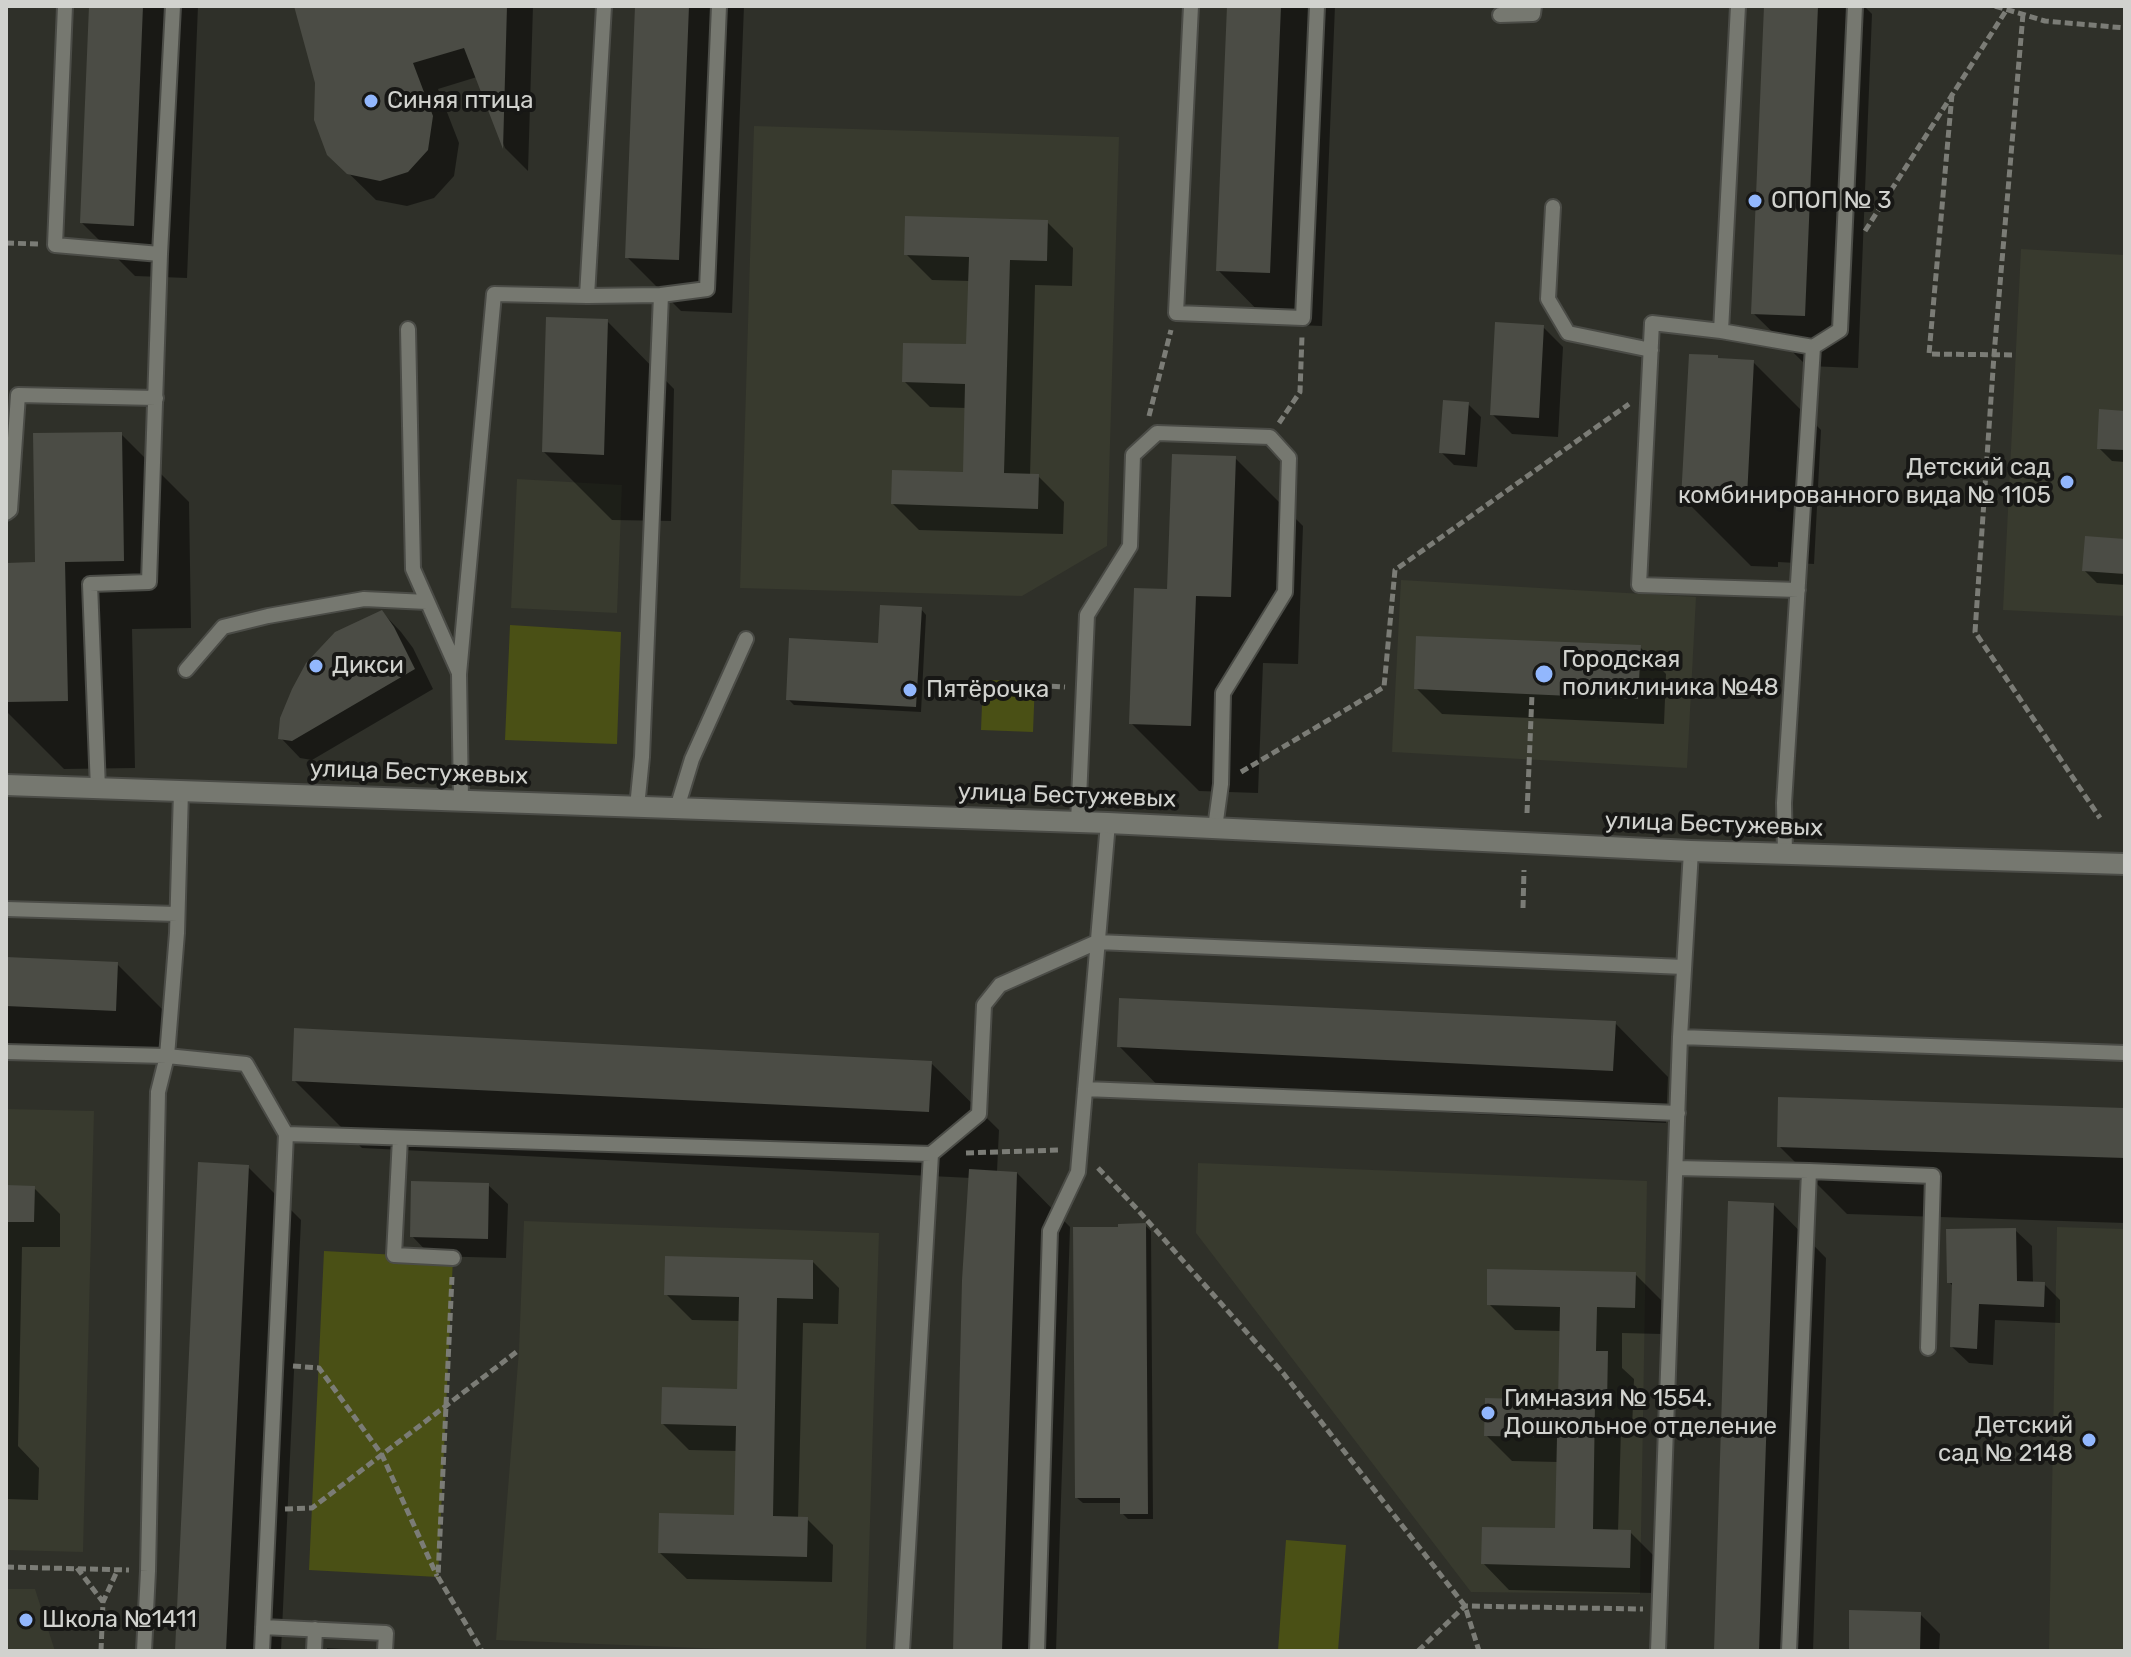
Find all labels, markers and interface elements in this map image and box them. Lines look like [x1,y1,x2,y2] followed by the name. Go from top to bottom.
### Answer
[387,87,533,115] place label: Синяя птица
[362,92,380,110] marker: Синяя птица
[1771,187,1892,215] place label: ОПОП № 3
[1746,192,1764,210] marker: ОПОП № 3
[1678,454,2051,510] place label: Детский сад комбинированного вида № 1105
[2058,473,2076,491] marker: Детский сад комбинированного вида № 1105
[1562,646,1779,702] place label: Городская поликлиника №48
[332,652,404,680] place label: Дикси
[307,657,325,675] marker: Дикси
[1533,663,1555,685] marker: Городская поликлиника №48
[926,676,1049,704] place label: Пятёрочка
[901,681,919,699] marker: Пятёрочка
[309,755,529,791] street label: улица Бестужевых
[957,778,1177,814] street label: улица Бестужевых
[1604,807,1824,843] street label: улица Бестужевых
[1504,1385,1777,1441] place label: Гимназия № 1554. Дошкольное отделение
[1479,1404,1497,1422] marker: Гимназия № 1554. Дошкольное отделение
[1938,1412,2073,1468] place label: Детский сад № 2148
[2080,1431,2098,1449] marker: Детский сад № 2148
[42,1606,197,1634] place label: Школа №1411
[17,1611,35,1629] marker: Школа №1411

